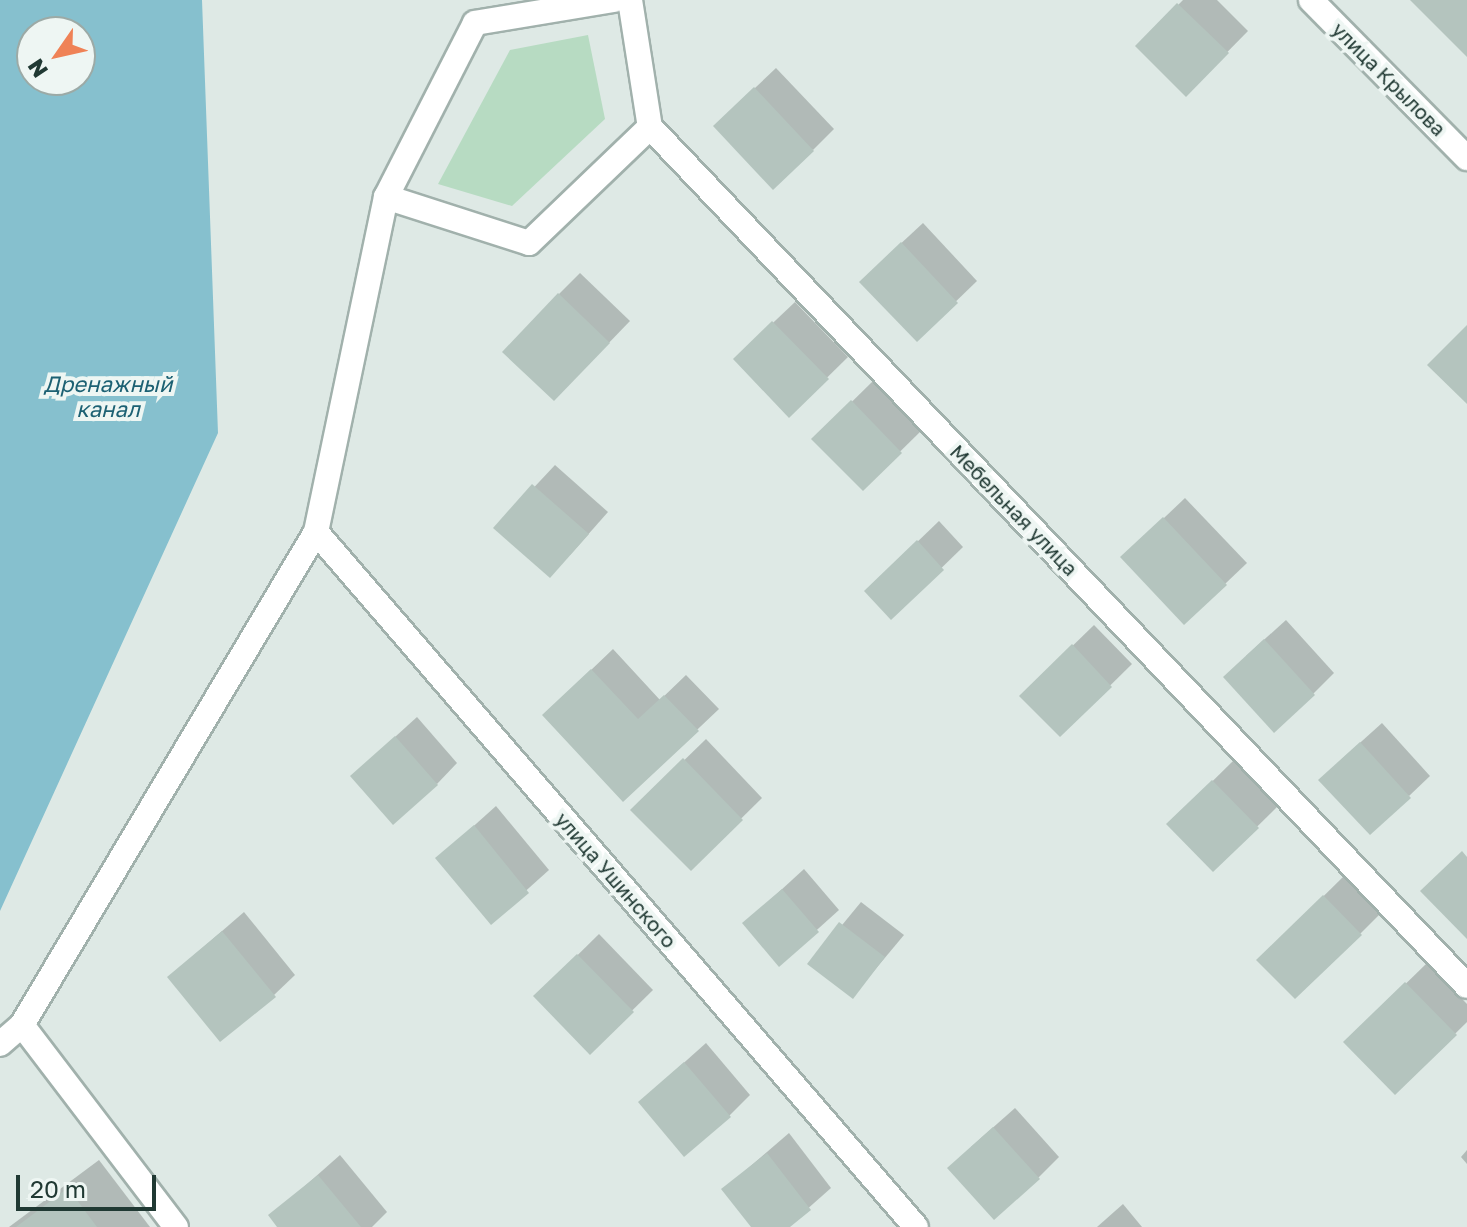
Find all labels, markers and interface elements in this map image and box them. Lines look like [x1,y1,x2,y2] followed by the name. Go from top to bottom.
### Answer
[16,16,96,96] north arrow
[1327,17,1451,141] street label: улица Крылова
[21,54,53,83] text: N
[44,370,172,422] water label: Дренажный канал
[945,440,1083,580] street label: Мебельная улица
[551,807,681,953] street label: улица Ушинского
[20,1159,160,1209] scale bar
[30,1174,86,1203] text: 20 m

